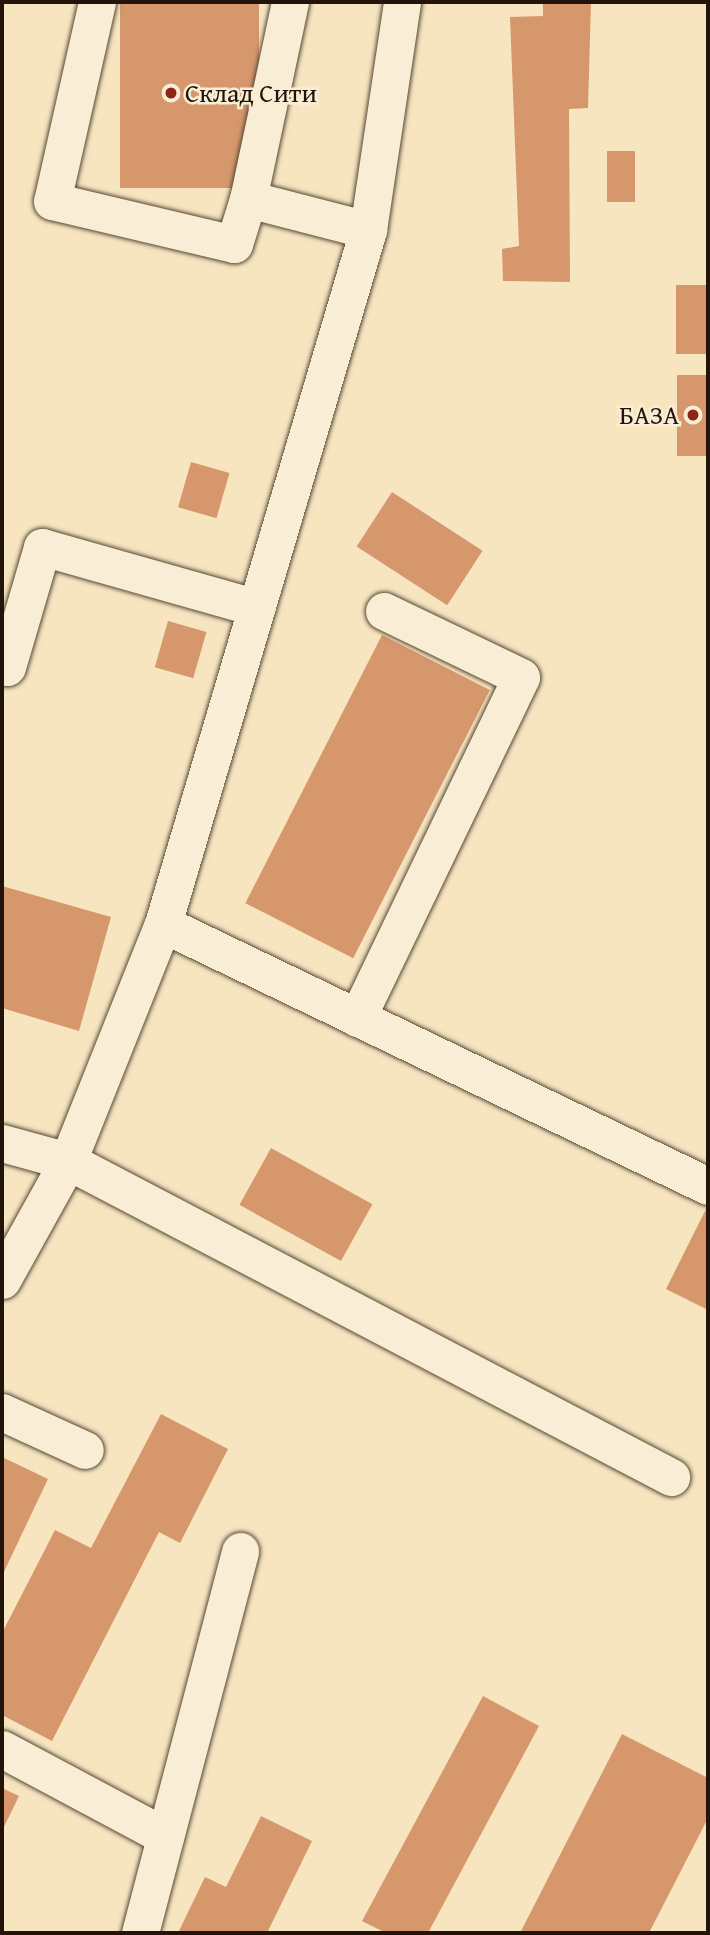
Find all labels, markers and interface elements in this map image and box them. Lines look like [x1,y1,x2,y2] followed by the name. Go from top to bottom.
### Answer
[185,77,317,109] place label: Склад Сити
[163,85,179,101] marker: Склад Сити
[619,399,679,431] place label: БАЗА
[685,407,701,423] marker: БАЗА

